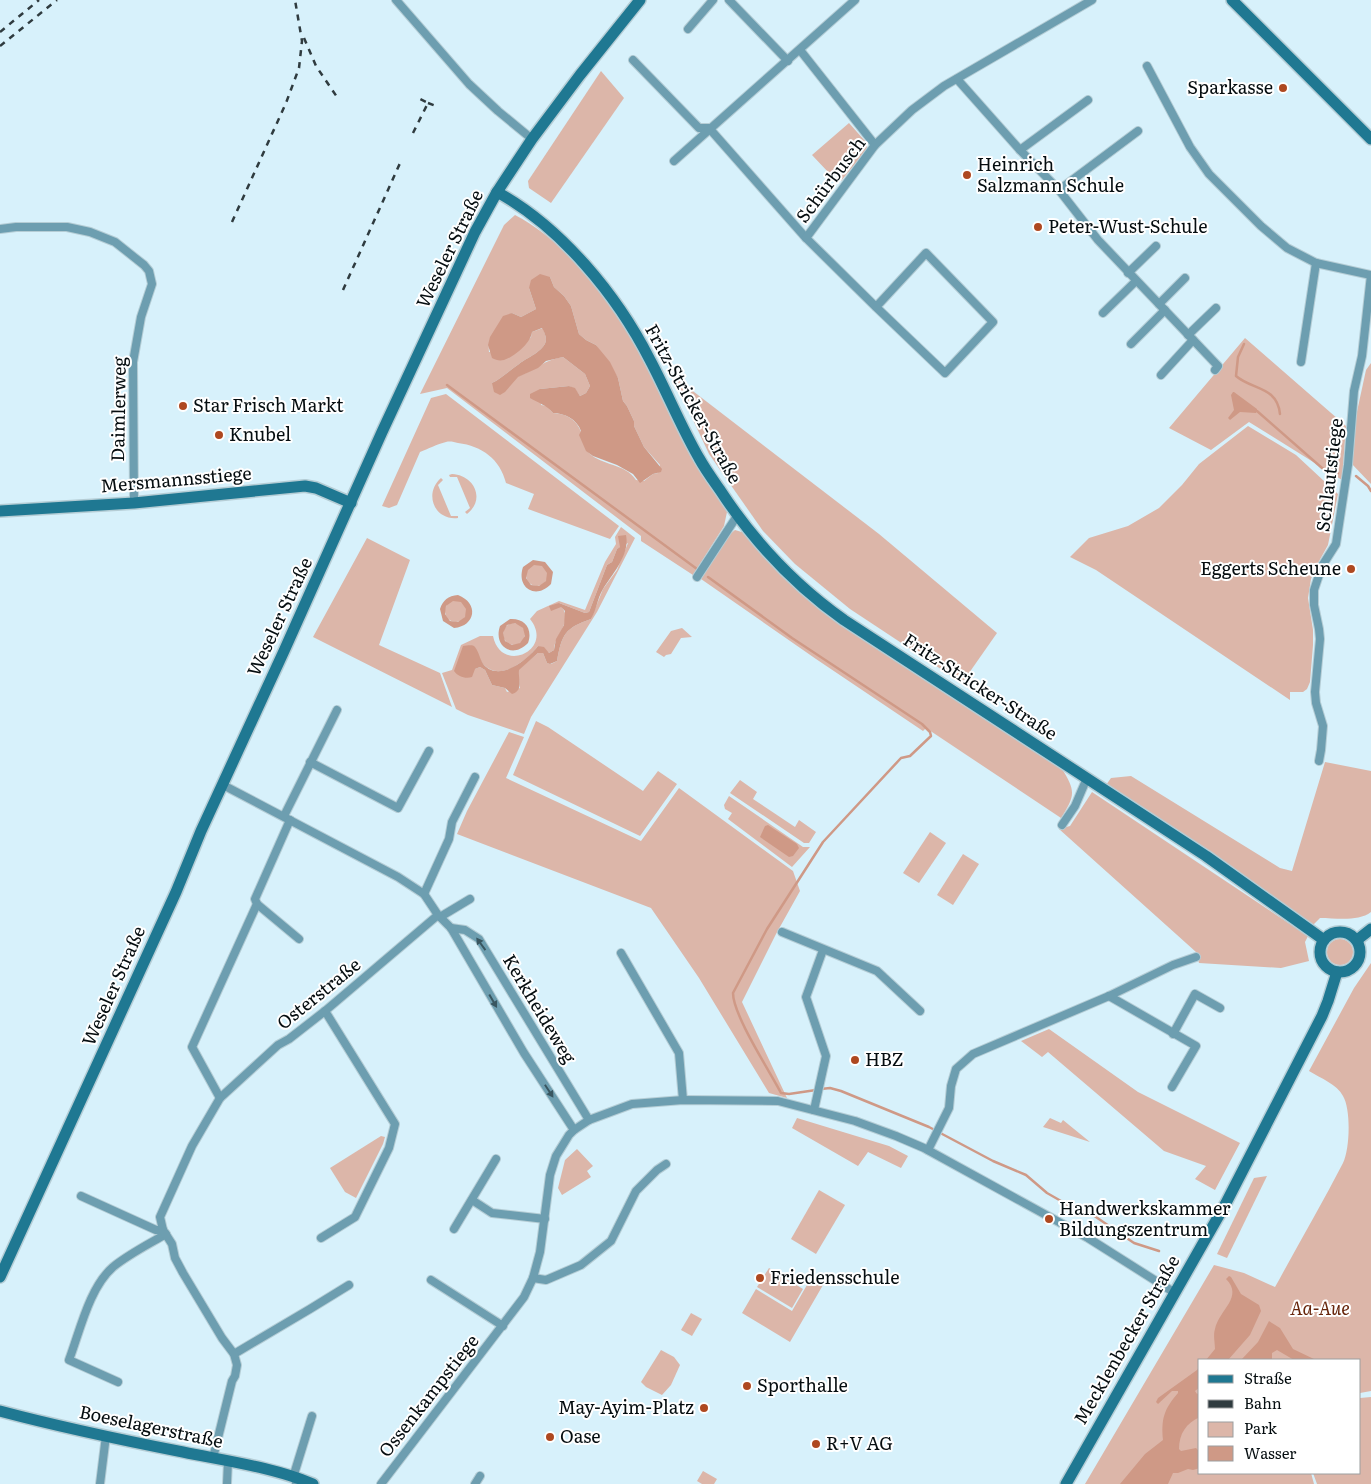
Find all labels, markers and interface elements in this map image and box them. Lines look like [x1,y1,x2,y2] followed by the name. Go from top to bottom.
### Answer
[1187,73,1273,100] place label: Sparkasse
[1277,82,1289,94] marker: Sparkasse
[788,130,871,228] street label: Schürbusch
[977,150,1124,198] place label: Heinrich Salzmann Schule
[961,169,973,181] marker: Heinrich Salzmann Schule
[408,185,489,312] street label: Weseler Straße
[1048,212,1208,239] place label: Peter-Wust-Schule
[1032,221,1044,233] marker: Peter-Wust-Schule
[639,318,749,488] street label: Fritz-Stricker-Straße
[103,355,132,462] street label: Daimlerweg
[193,391,344,418] place label: Star Frisch Markt
[177,400,189,412] marker: Star Frisch Markt
[1308,416,1349,533] street label: Schlautstiege
[229,420,291,447] place label: Knubel
[213,429,225,441] marker: Knubel
[99,458,253,499] street label: Mersmannsstiege
[239,552,318,680] street label: Weseler Straße
[1200,554,1341,581] place label: Eggerts Scheune
[1345,563,1357,575] marker: Eggerts Scheune
[898,626,1063,746] street label: Fritz-Stricker-Straße
[74,921,151,1050] street label: Weseler Straße
[476,937,486,951] one-way arrow
[497,948,584,1069] street label: Kerkheideweg
[270,951,366,1035] street label: Osterstraße
[489,994,498,1007] one-way arrow
[865,1045,904,1072] place label: HBZ
[849,1054,861,1066] marker: HBZ
[544,1084,554,1098] one-way arrow
[1059,1194,1231,1242] place label: Handwerkskammer Bildungszentrum
[1043,1213,1055,1225] marker: Handwerkskammer Bildungszentrum
[1066,1250,1185,1429] street label: Mecklenbecker Straße
[770,1263,900,1290] place label: Friedensschule
[754,1272,766,1284] marker: Friedensschule
[1290,1294,1350,1321] park label: Aa-Aue
[371,1328,484,1462] street label: Ossenkampstiege
[1198,1359,1361,1474] legend
[1244,1366,1292,1389] text: Straße
[757,1371,848,1398] place label: Sporthalle
[741,1380,753,1392] marker: Sporthalle
[1244,1391,1282,1414] text: Bahn
[558,1393,694,1420] place label: May-Ayim-Platz
[77,1397,226,1454] street label: Boeselagerstraße
[698,1402,710,1414] marker: May-Ayim-Platz
[1244,1416,1278,1439] text: Park
[560,1422,601,1449] place label: Oase
[826,1429,893,1456] place label: R+V AG
[544,1431,556,1443] marker: Oase
[810,1438,822,1450] marker: R+V AG
[1244,1441,1296,1464] text: Wasser

